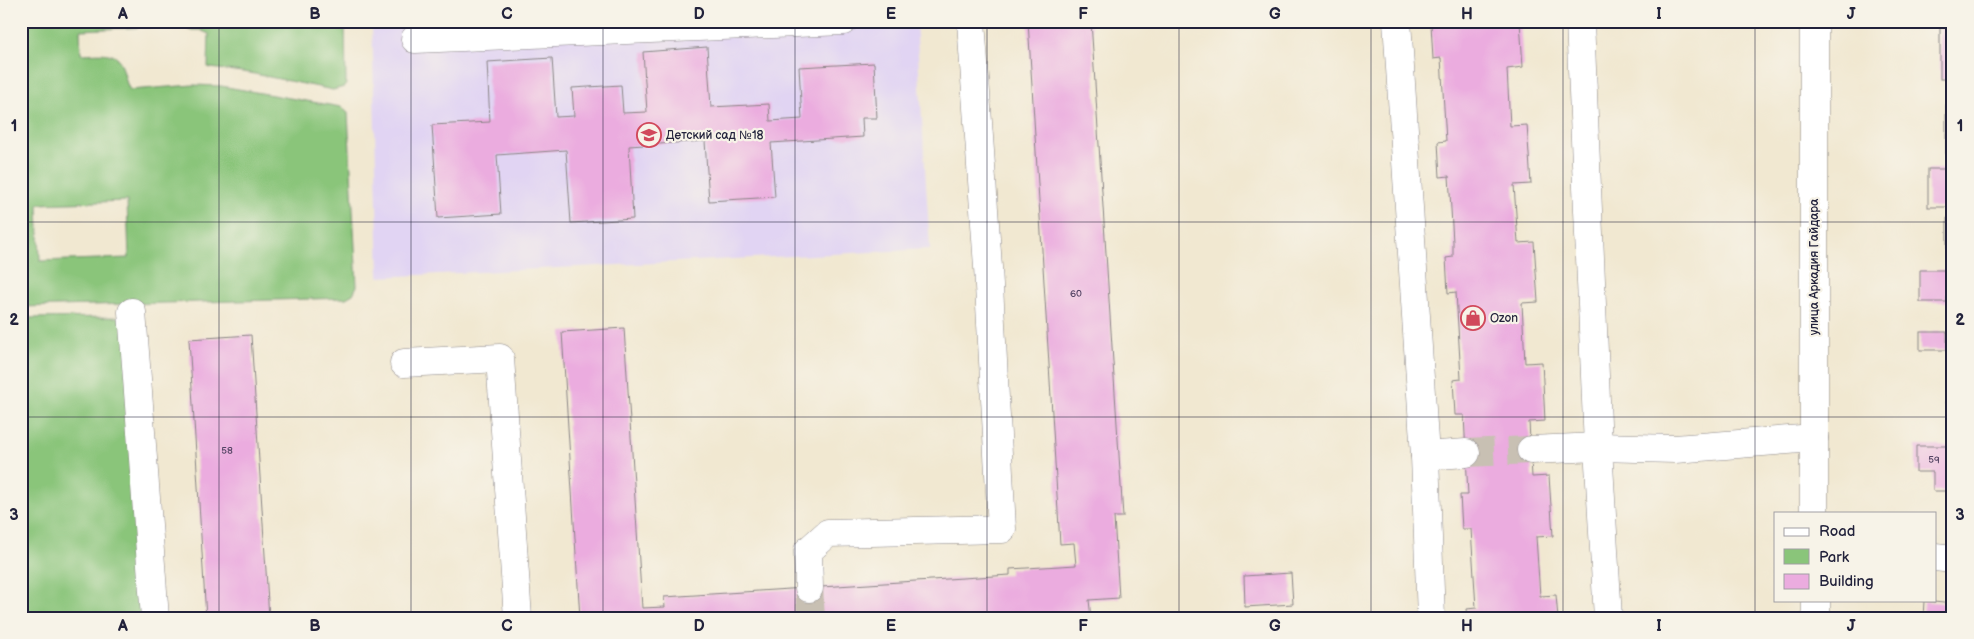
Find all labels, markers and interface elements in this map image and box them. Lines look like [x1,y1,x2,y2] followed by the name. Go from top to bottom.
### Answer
[117,5,128,24] text: A
[309,5,321,24] text: B
[501,5,513,24] text: C
[693,5,705,24] text: D
[886,5,896,24] text: E
[1078,5,1088,24] text: F
[1269,5,1281,24] text: G
[1461,5,1473,24] text: H
[1656,5,1662,24] text: I
[1847,5,1856,24] text: J
[11,117,17,136] text: 1
[1957,117,1963,136] text: 1
[636,122,662,148] school or university icon: Детский сад №18
[666,128,764,143] place label: Детский сад №18
[1807,199,1822,335] street label: улица Аркадия Гайдара
[1070,288,1082,300] house number: 60
[1460,305,1486,331] shop icon: Ozon
[9,311,19,330] text: 2
[1490,311,1518,326] place label: Ozon
[1955,311,1965,330] text: 2
[221,445,233,457] house number: 58
[1928,454,1940,466] house number: 59
[9,506,19,525] text: 3
[1955,506,1965,525] text: 3
[1774,512,1936,602] legend
[1819,522,1855,541] text: Road
[1819,548,1850,567] text: Park
[1819,572,1874,591] text: Building
[117,617,128,636] text: A
[309,617,321,636] text: B
[501,617,513,636] text: C
[693,617,705,636] text: D
[886,617,896,636] text: E
[1078,617,1088,636] text: F
[1269,617,1281,636] text: G
[1461,617,1473,636] text: H
[1656,617,1662,636] text: I
[1847,617,1856,636] text: J

